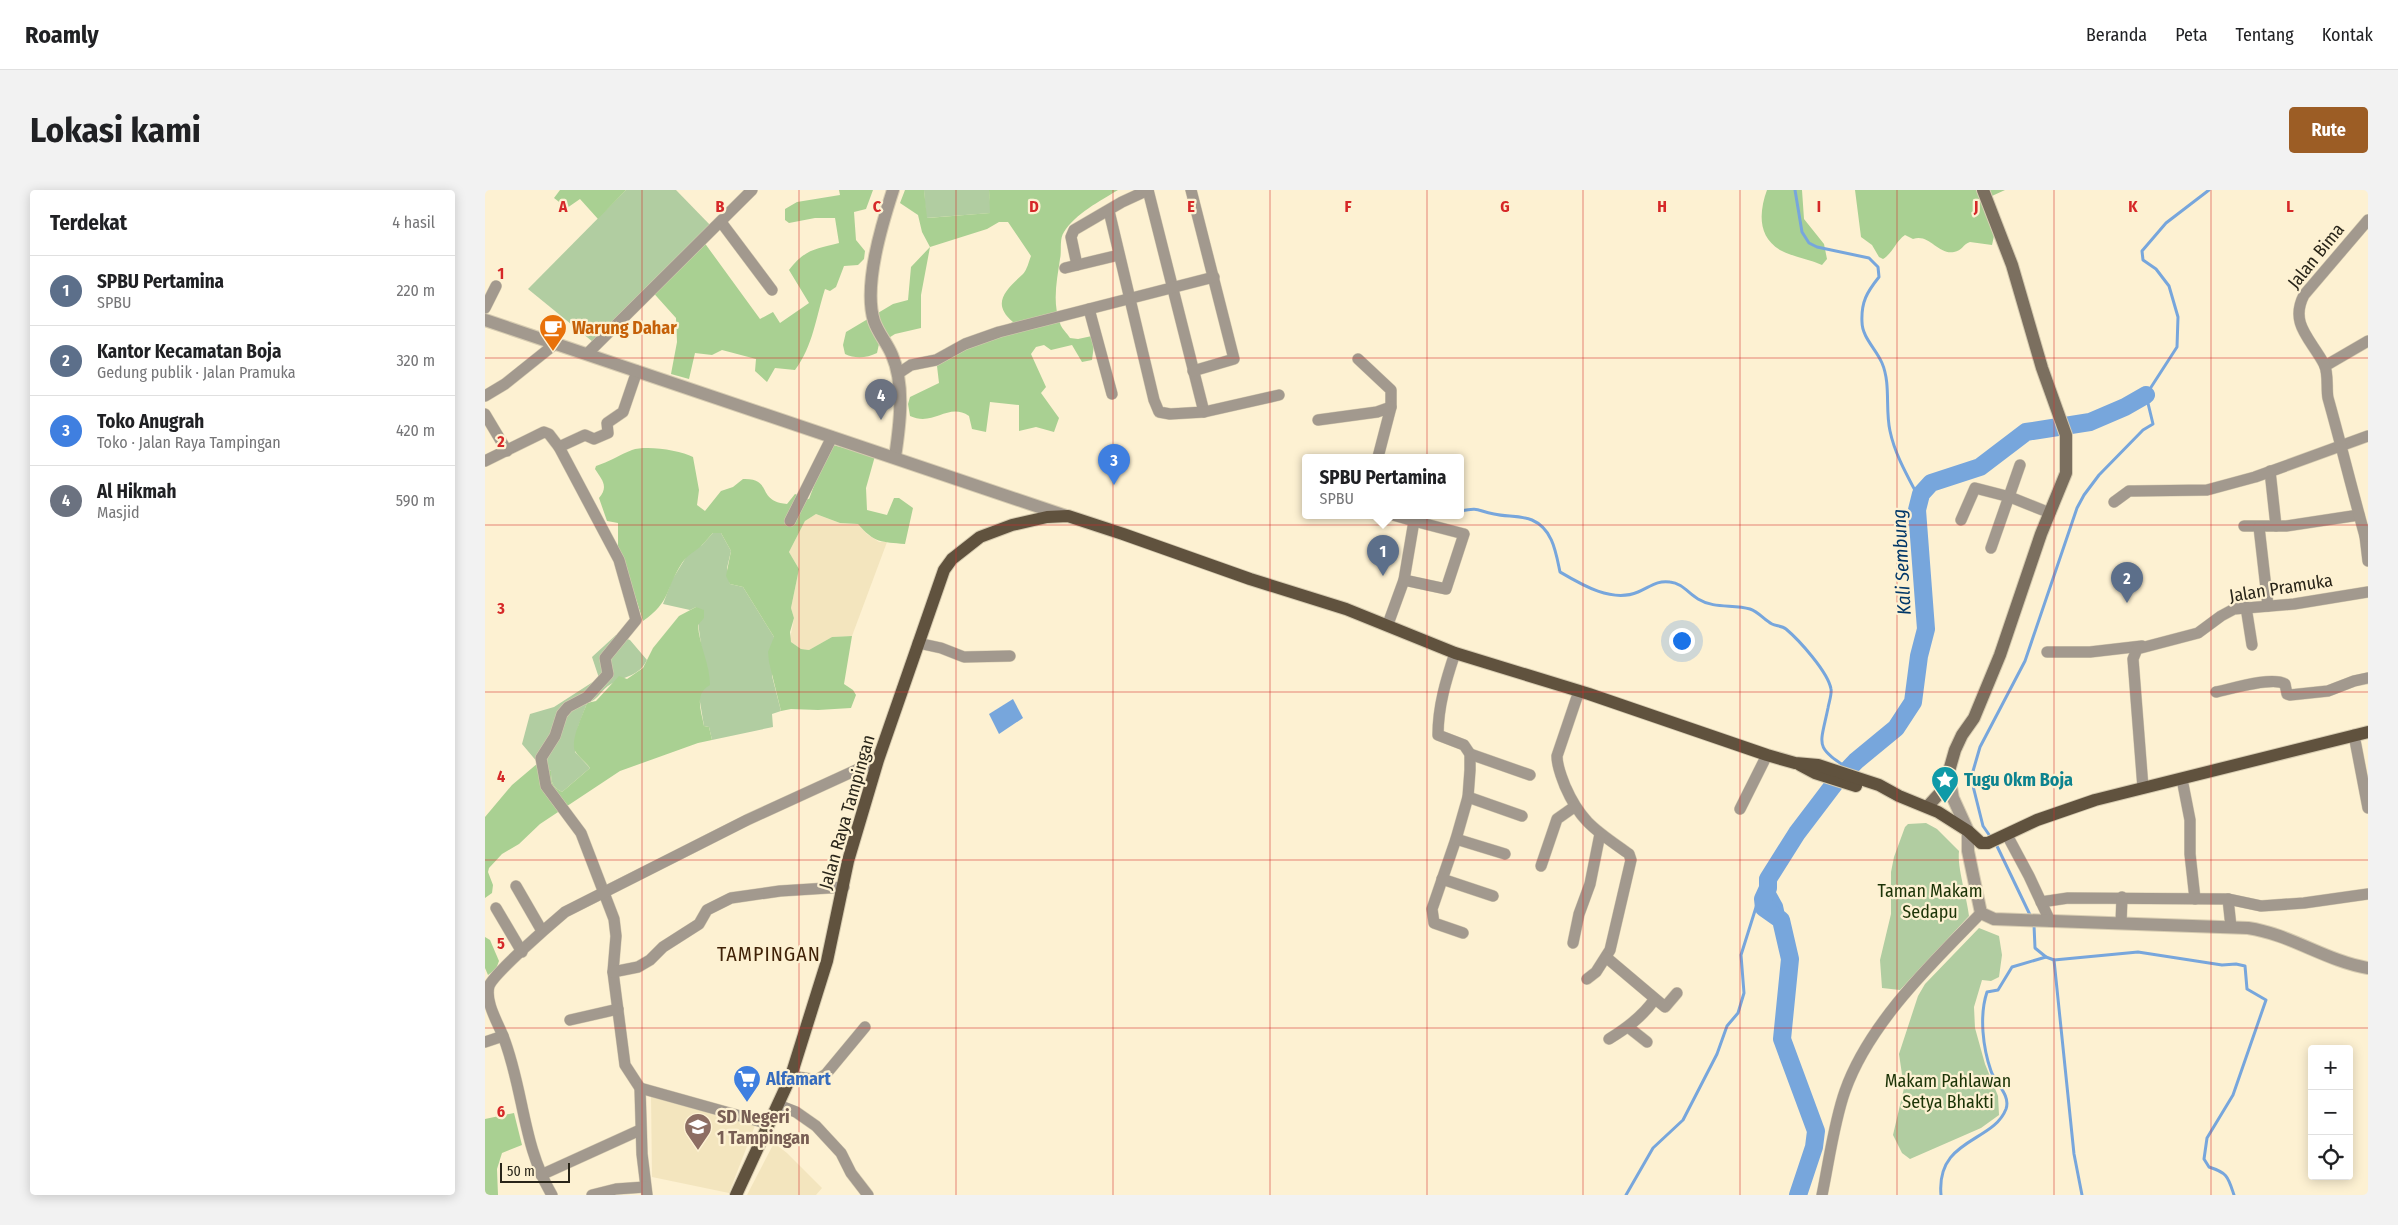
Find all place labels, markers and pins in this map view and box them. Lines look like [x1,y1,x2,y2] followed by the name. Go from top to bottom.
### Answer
[538,313,568,352] cafe icon: Warung Dahar
[572,317,677,339] place label: Warung Dahar
[865,379,897,420] pin: 4
[1098,444,1130,485] pin: 3
[1367,535,1399,576] pin: 1
[2111,562,2143,603] pin: 2
[1930,765,1960,804] place icon: Tugu 0km Boja
[1964,769,2073,791] place label: Tugu 0km Boja
[732,1064,762,1103] supermarket icon: Alfamart
[765,1068,831,1090] place label: Alfamart
[717,1106,810,1149] place label: SD Negeri 1 Tampingan
[683,1112,713,1151] school or university icon: SD Negeri 1 Tampingan

